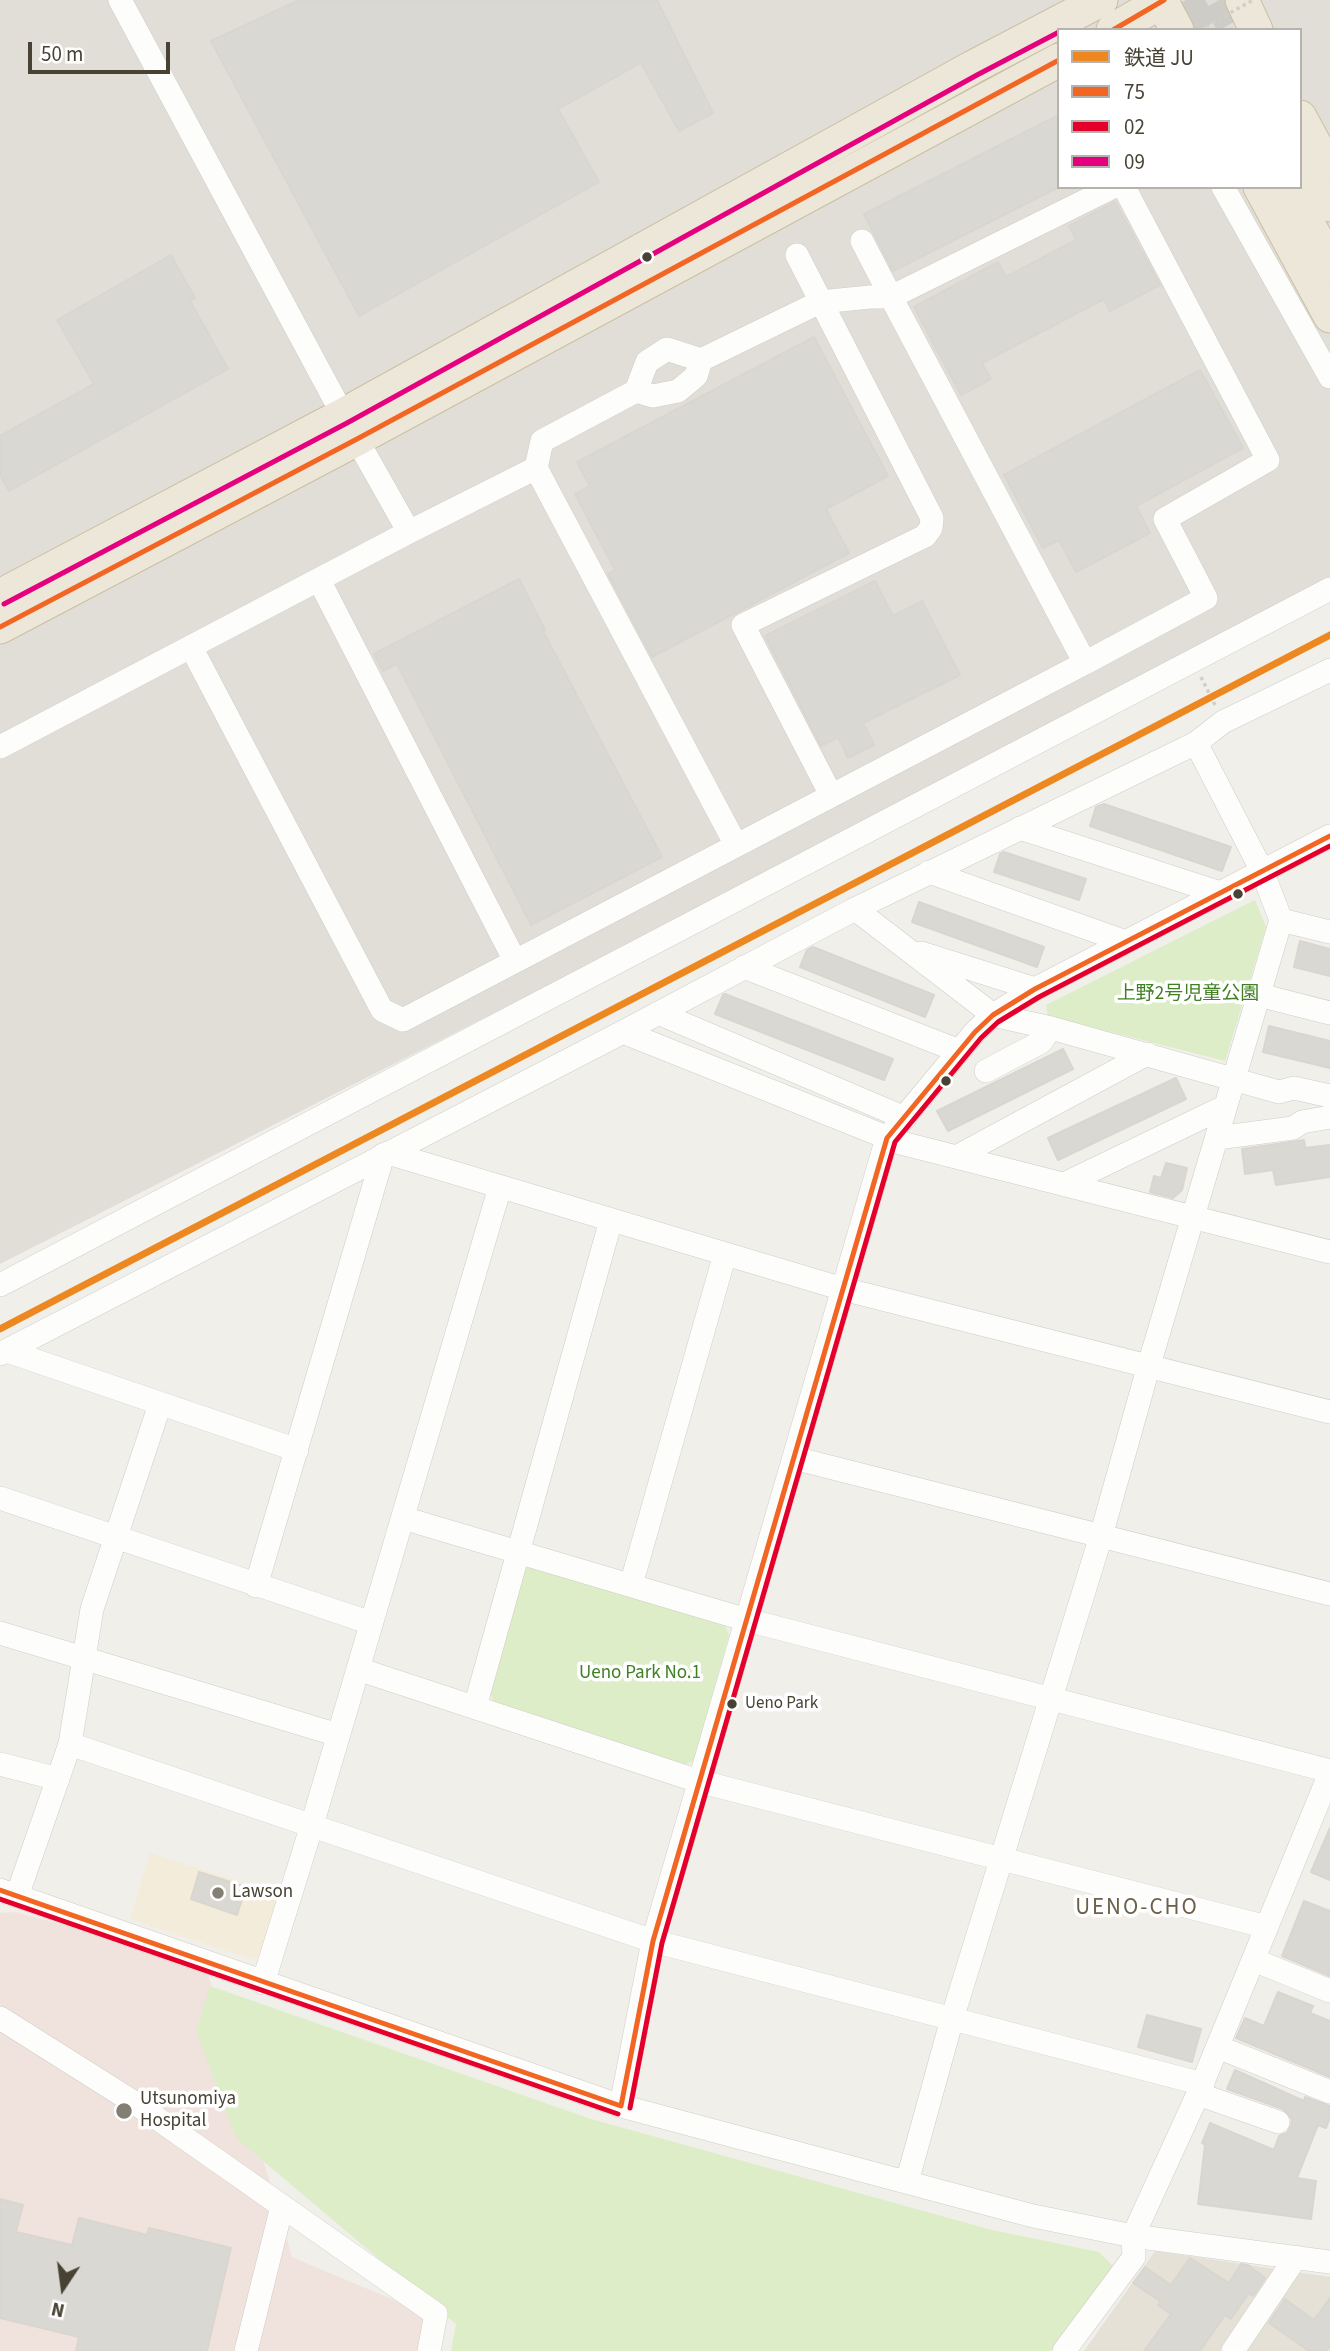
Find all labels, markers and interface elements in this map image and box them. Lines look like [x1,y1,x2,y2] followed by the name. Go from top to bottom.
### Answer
[32,28,173,72] scale bar
[1057,28,1302,189] legend
[41,39,83,69] text: 50 m
[1124,43,1194,73] text: 鉄道 JU
[1124,77,1145,107] text: 75
[1124,112,1145,142] text: 02
[1124,147,1145,177] text: 09
[640,250,654,264] unlabelled marker
[1231,887,1245,901] unlabelled marker
[1117,984,1259,1006] park label: 上野2号児童公園
[939,1074,953,1088] unlabelled marker
[579,1663,701,1685] park label: Ueno Park No.1
[745,1694,818,1714] place label: Ueno Park
[725,1697,739,1711] marker: Ueno Park
[232,1882,293,1904] place label: Lawson
[210,1885,226,1901] marker: Lawson
[1076,1895,1198,1923] district label: UENO-CHO
[140,2089,236,2133] place label: Utsunomiya Hospital
[114,2101,134,2121] marker: Utsunomiya Hospital
[28,2253,98,2323] north arrow
[49,2294,67,2324] text: N

